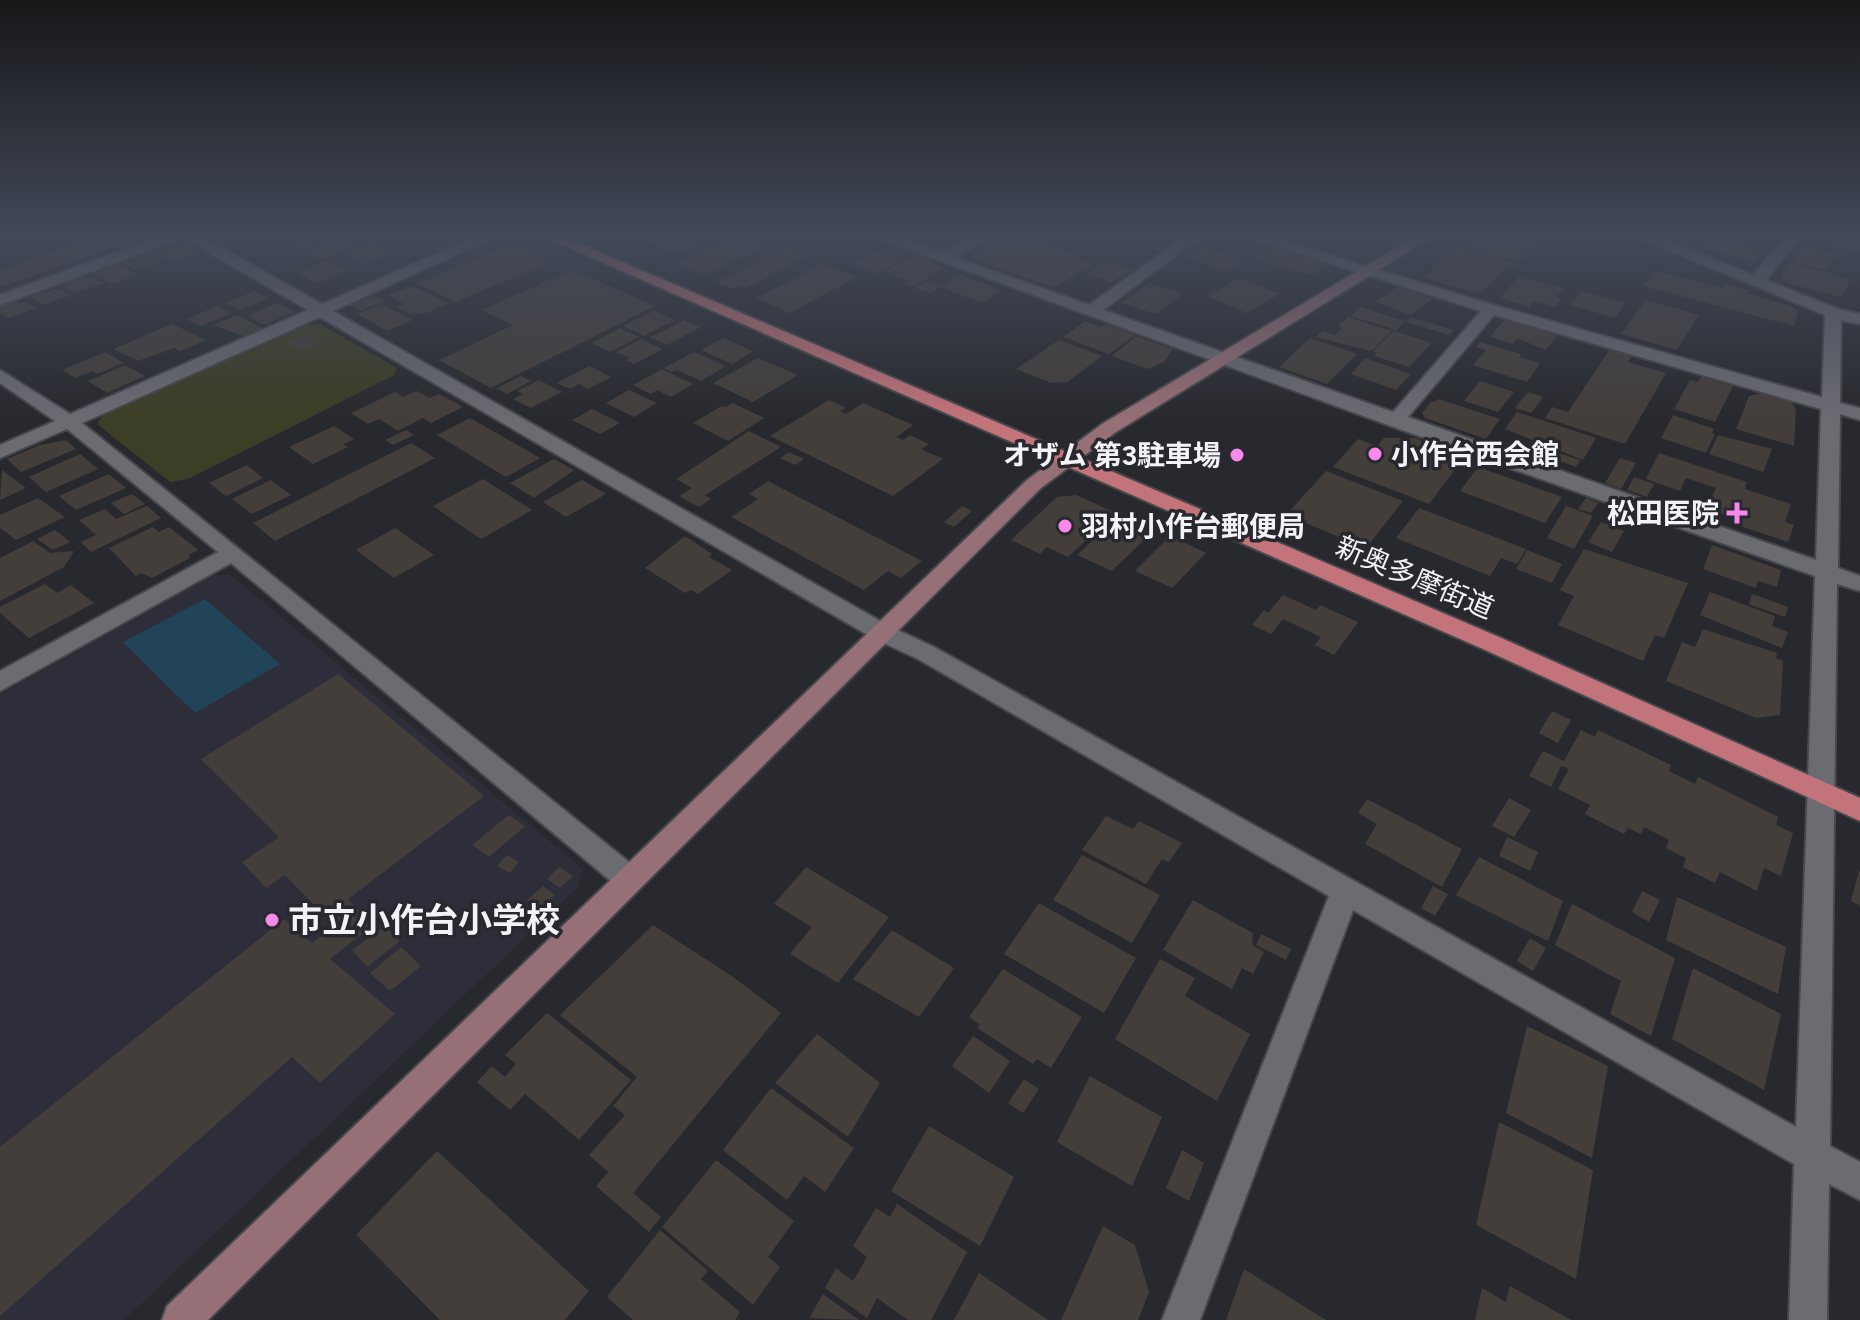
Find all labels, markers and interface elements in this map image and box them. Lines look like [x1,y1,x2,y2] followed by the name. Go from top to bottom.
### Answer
[1391,437,1559,471] place label: 小作台西会館
[1003,438,1221,472] place label: オザム 第3駐車場
[1366,445,1384,463] marker: 小作台西会館
[1228,446,1246,464] marker: オザム 第3駐車場
[1607,496,1719,530] place label: 松田医院
[1726,502,1748,524] marker: 松田医院
[1081,509,1305,543] place label: 羽村小作台郵便局
[1056,517,1074,535] marker: 羽村小作台郵便局
[1331,529,1499,625] street label: 新奥多摩街道
[288,900,560,941] place label: 市立小作台小学校
[263,911,281,929] marker: 市立小作台小学校

